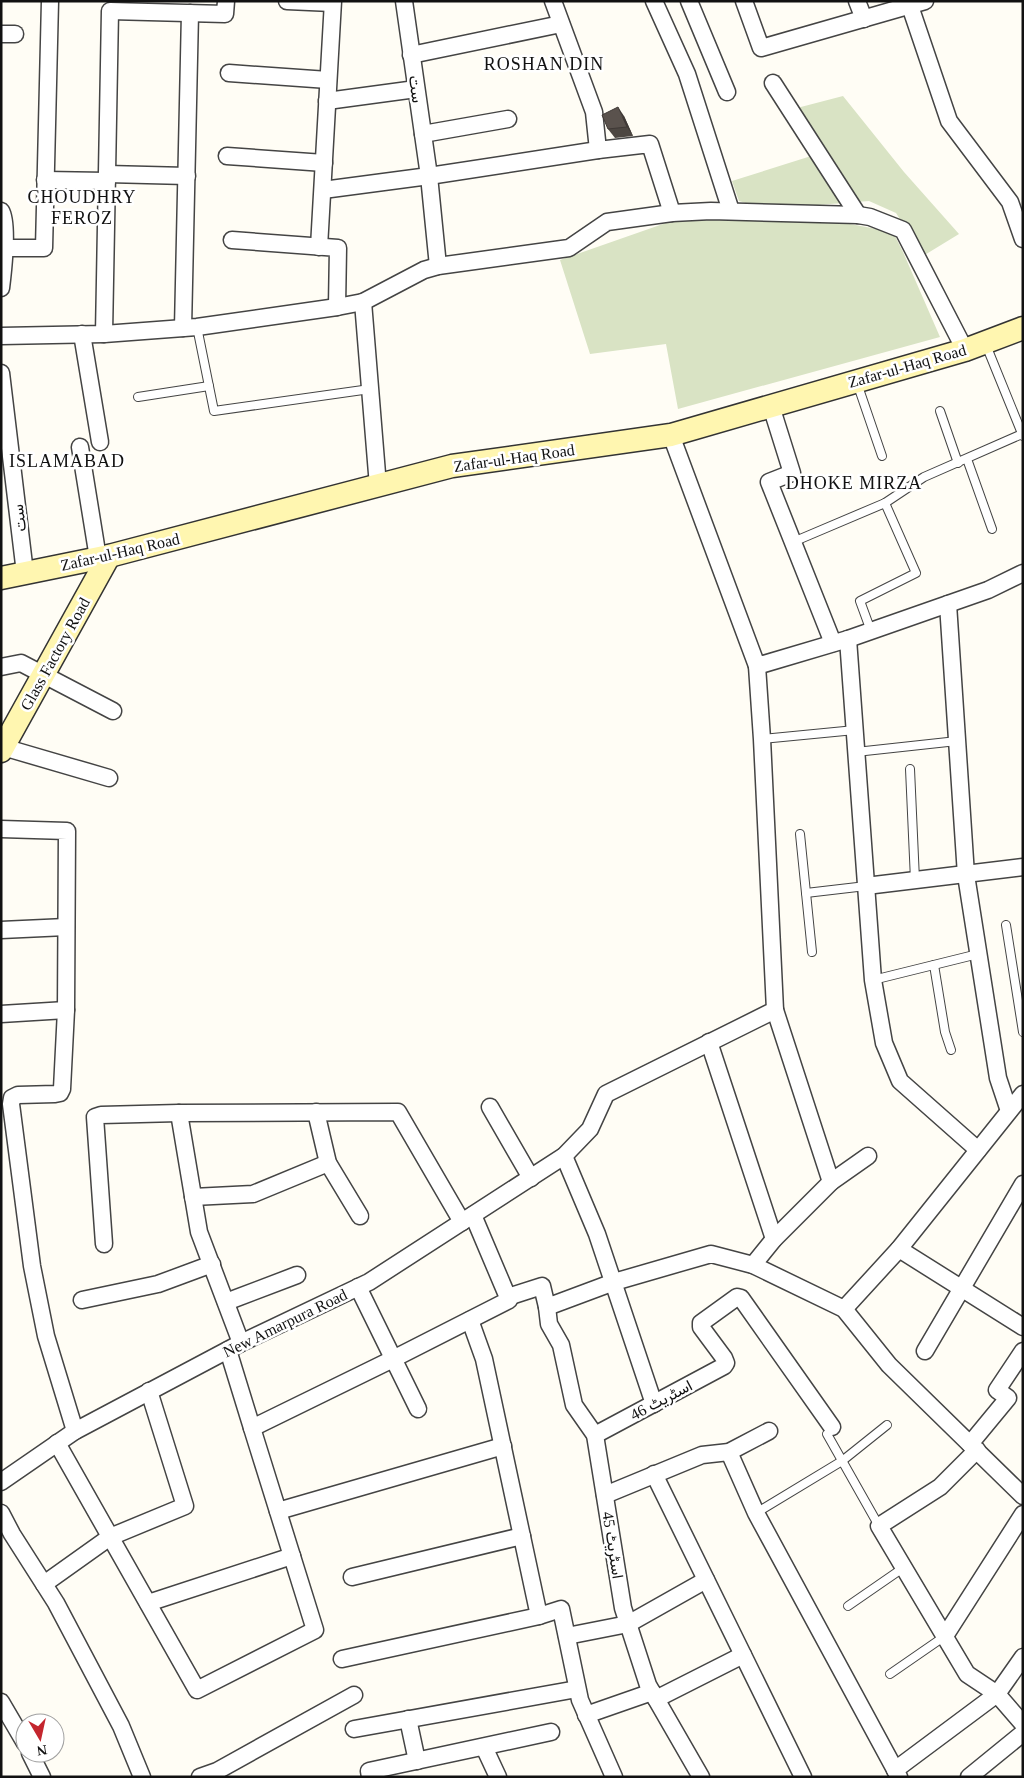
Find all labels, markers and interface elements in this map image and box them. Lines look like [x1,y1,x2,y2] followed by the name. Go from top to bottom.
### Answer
[484,54,604,74] district label: ROSHAN DIN
[406,74,426,104] street label: ست
[27,187,137,228] district label: CHOUDHRY FEROZ
[846,341,968,392] street label: Zafar-ul-Haq Road
[452,441,576,476] street label: Zafar-ul-Haq Road
[9,451,125,471] district label: ISLAMABAD
[786,473,922,493] district label: DHOKE MIRZA
[9,503,29,533] street label: ست
[59,530,181,575] street label: Zafar-ul-Haq Road
[17,595,94,714] street label: Glass Factory Road
[220,1286,350,1361] street label: New Amarpura Road
[627,1377,696,1425] street label: اسٹریٹ 46
[597,1510,627,1580] street label: اسٹریٹ 45
[15,1713,65,1763] north arrow
[36,1742,48,1759] text: N

